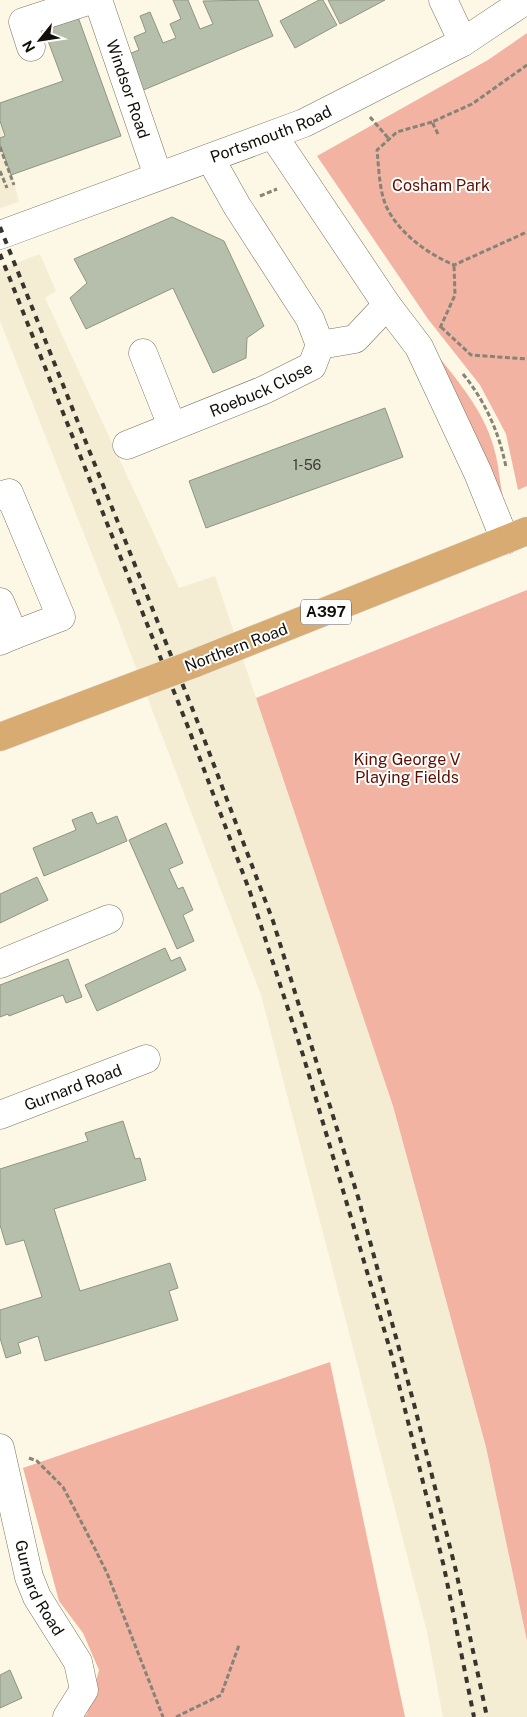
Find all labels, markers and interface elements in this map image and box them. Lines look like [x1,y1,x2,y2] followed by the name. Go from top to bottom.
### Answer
[15,15,65,65] north arrow
[102,37,154,141] street label: Windsor Road
[19,38,38,55] text: N
[208,102,335,167] street label: Portsmouth Road
[392,176,490,195] park label: Cosham Park
[207,358,316,421] street label: Roebuck Close
[293,457,322,473] house number: 1-56
[301,600,351,624] road number: A397
[182,619,290,676] street label: Northern Road
[354,750,461,787] park label: King George V Playing Fields
[22,1060,124,1115] street label: Gurnard Road
[11,1538,68,1639] street label: Gurnard Road

